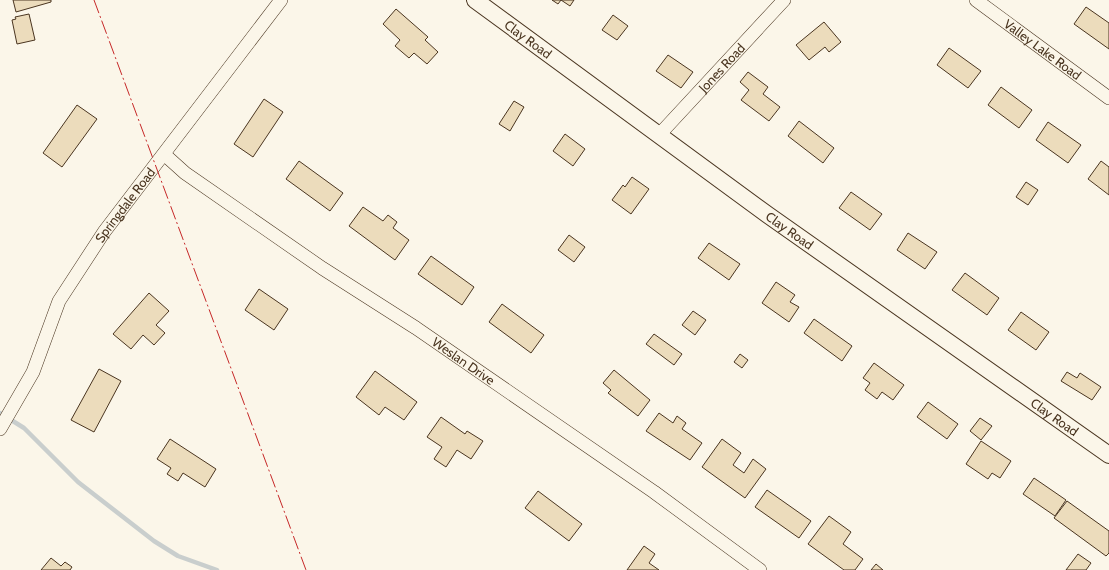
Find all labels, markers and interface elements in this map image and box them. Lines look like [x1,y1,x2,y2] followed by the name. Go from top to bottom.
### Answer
[501,16,555,62] street label: Clay Road
[1001,16,1085,83] street label: Valley Lake Road
[694,40,748,96] street label: Jones Road
[91,164,158,245] street label: Springdale Road
[763,208,817,253] street label: Clay Road
[429,334,498,388] street label: Weslan Drive
[1028,394,1082,439] street label: Clay Road

